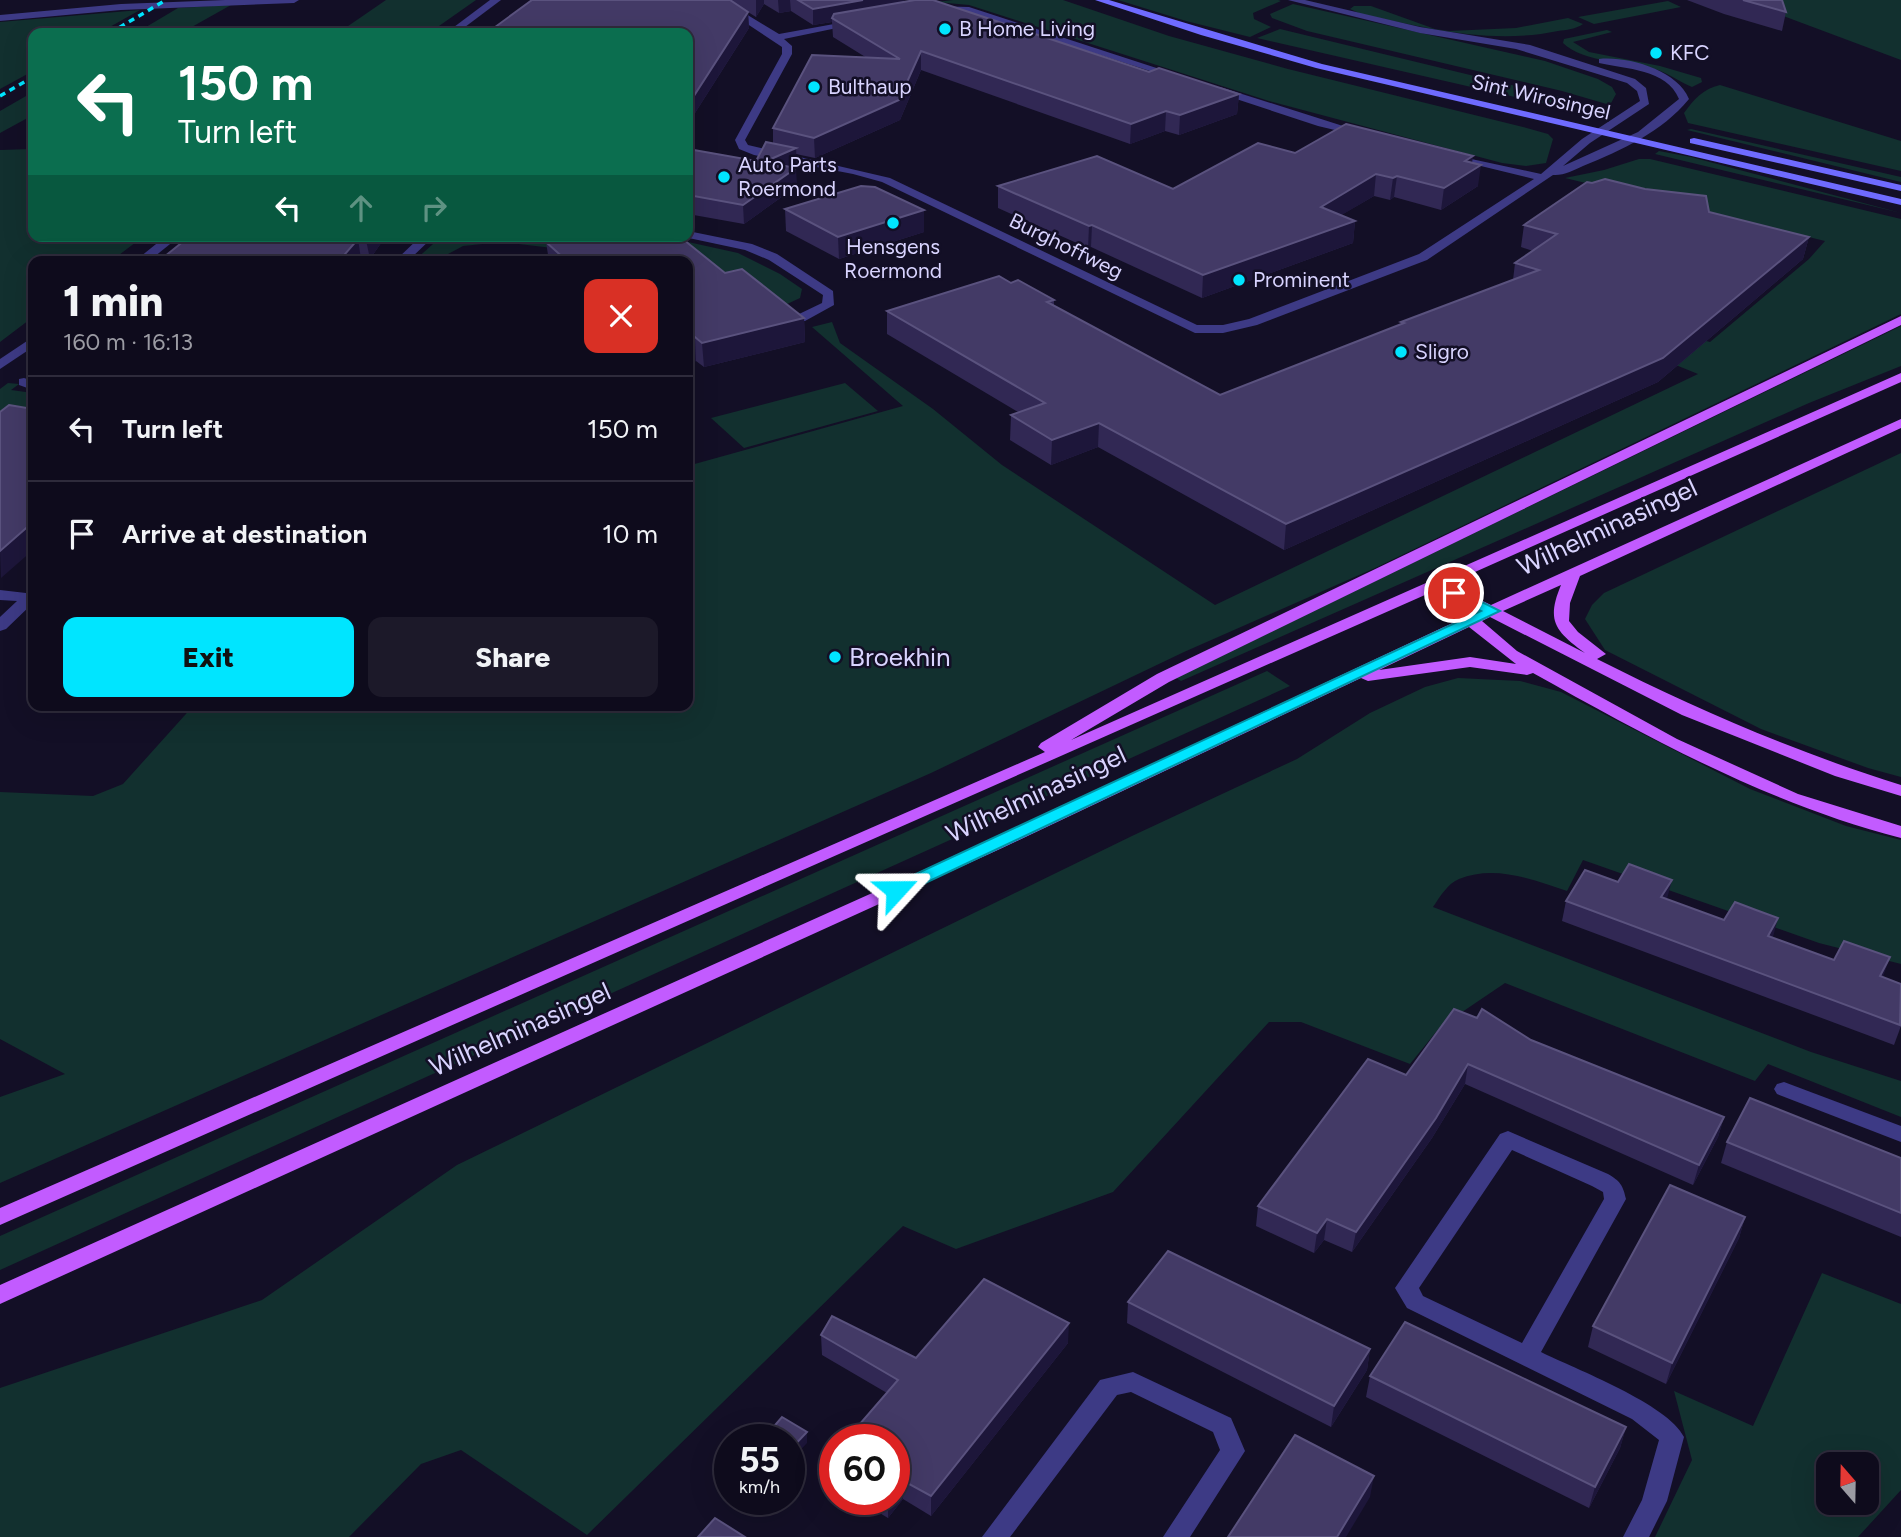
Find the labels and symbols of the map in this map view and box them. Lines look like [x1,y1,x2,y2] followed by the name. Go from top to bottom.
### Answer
[959,16,1095,41] place label: B Home Living
[937,21,953,37] marker: B Home Living
[1670,40,1709,65] place label: KFC
[1648,45,1664,61] marker: KFC
[1469,68,1613,125] street label: Sint Wirosingel
[828,74,912,99] place label: Bulthaup
[806,79,822,95] marker: Bulthaup
[738,152,837,201] place label: Auto Parts Roermond
[716,169,732,185] marker: Auto Parts Roermond
[1005,207,1127,284] street label: Burghoffweg
[885,215,901,231] marker: Hensgens Roermond
[844,234,942,283] place label: Hensgens Roermond
[1253,267,1350,292] place label: Prominent
[1231,272,1247,288] marker: Prominent
[1415,339,1469,364] place label: Sligro
[1393,344,1409,360] marker: Sligro
[1512,471,1702,583] street label: Wilhelminasingel
[1424,563,1484,623] pin
[849,641,951,673] place label: Broekhin
[827,649,843,665] marker: Broekhin
[941,738,1131,850] street label: Wilhelminasingel
[859,853,933,927] position arrow
[424,975,616,1083] street label: Wilhelminasingel
[819,1424,910,1515] speed limit sign: 60
[1816,1452,1880,1516] north arrow

